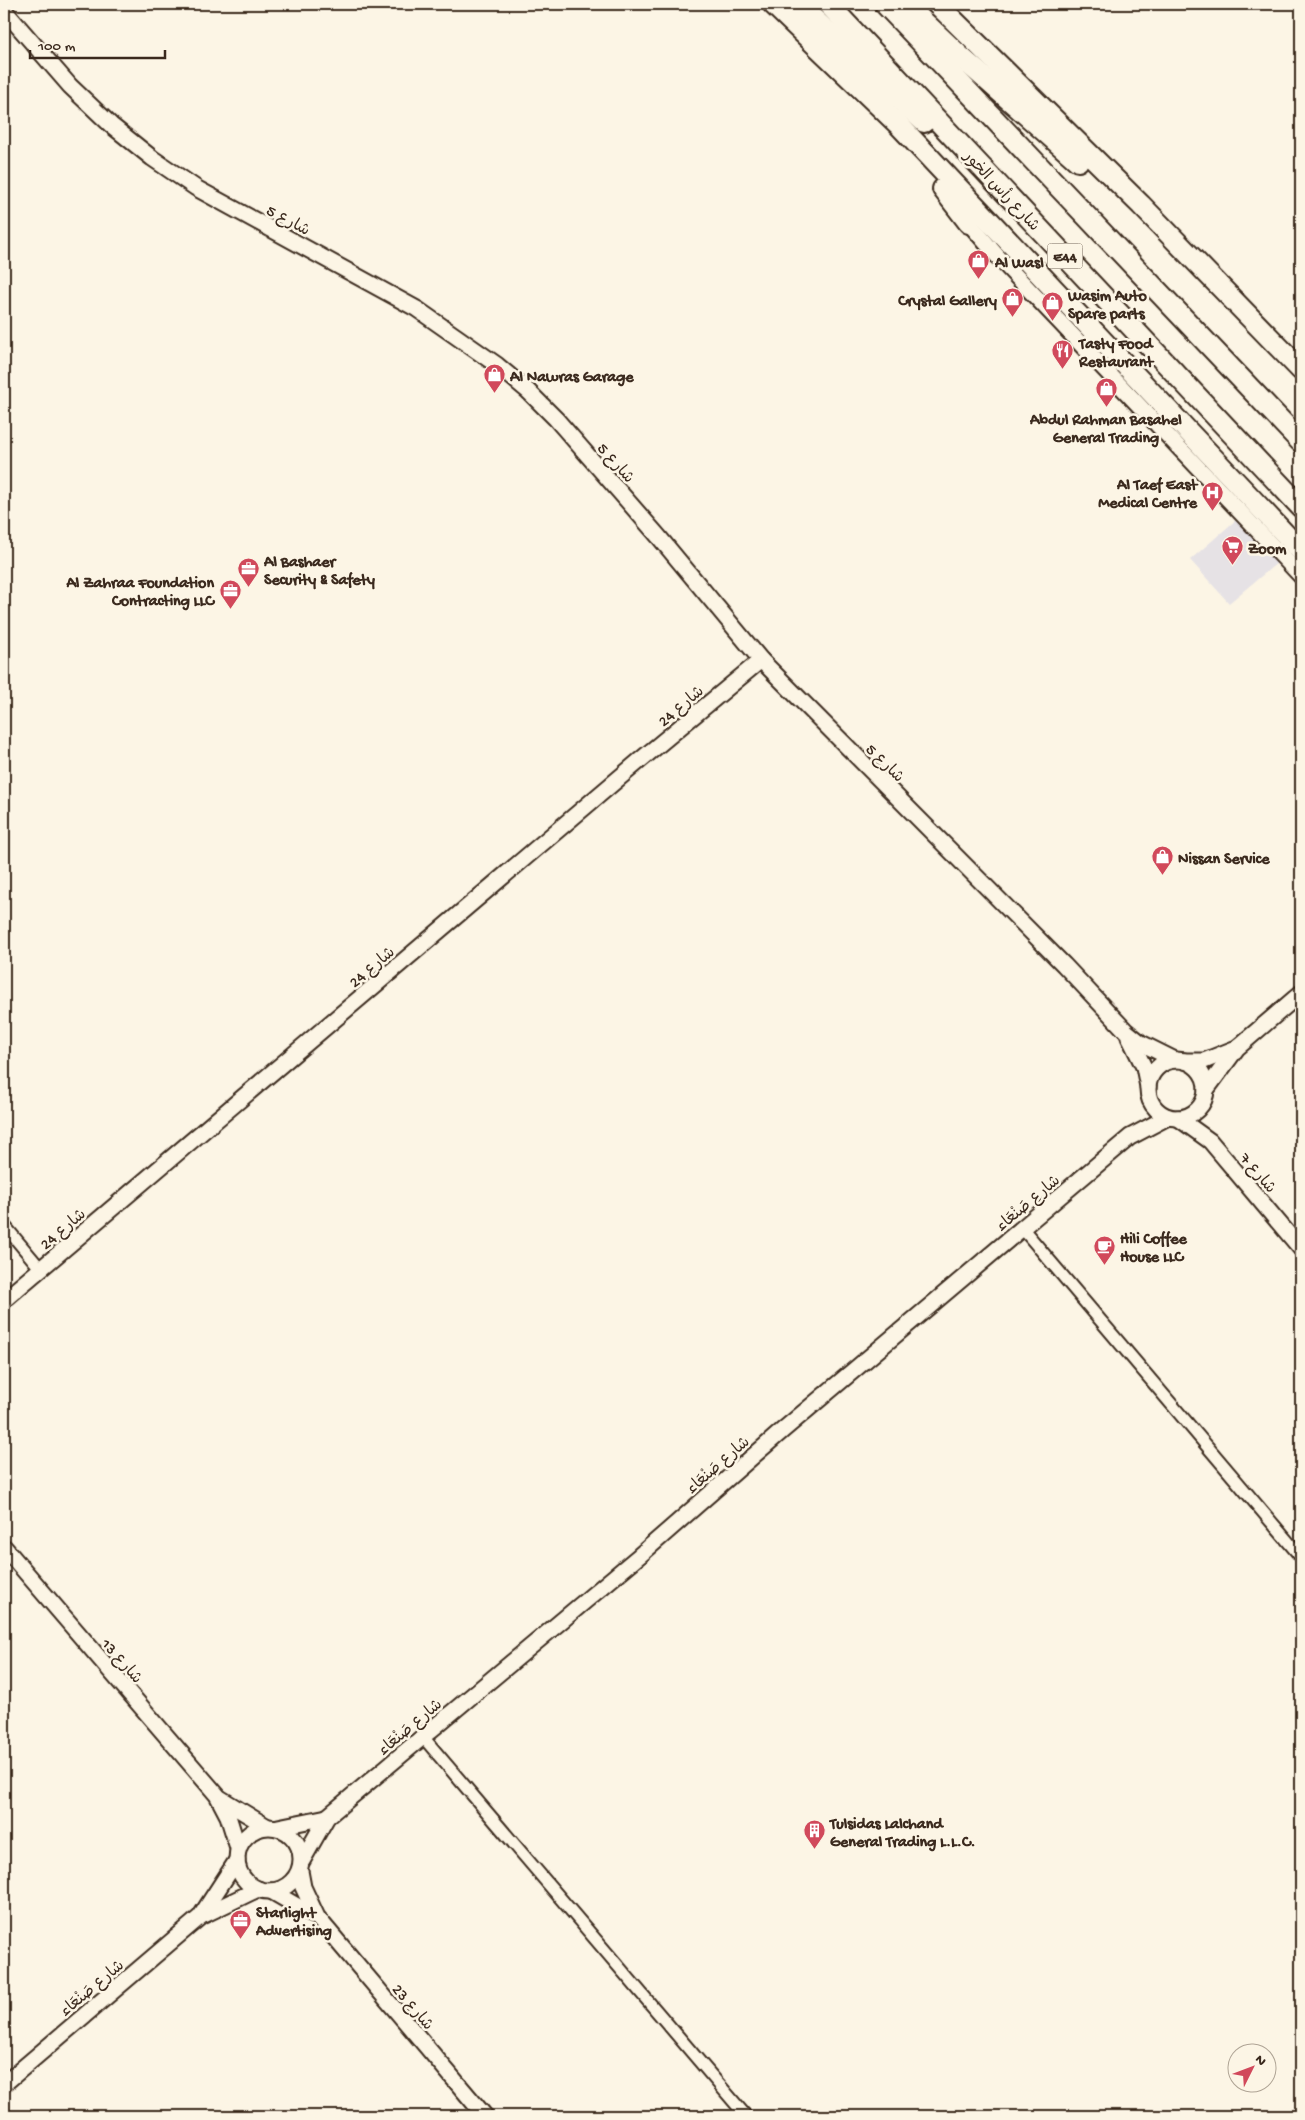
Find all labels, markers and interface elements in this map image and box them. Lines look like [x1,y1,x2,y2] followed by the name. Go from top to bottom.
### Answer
[30,28,165,60] scale bar
[37,38,76,56] text: 100 m
[957,146,1044,236] street label: شارع رأس الخور
[262,202,312,242] street label: شارع 5
[1048,244,1082,268] road number: E44
[967,249,991,280] shop icon: Al Wasl
[994,255,1044,274] place label: Al Wasl
[1001,287,1025,318] shop icon: Crystal Gallery
[1067,288,1147,325] place label: Wasim Auto Spare parts
[1040,291,1064,322] shop icon: Wasim Auto Spare parts
[897,293,997,312] place label: Crystal Gallery
[1077,336,1155,373] place label: Tasty Food Restaurant
[1051,339,1075,370] restaurant icon: Tasty Food Restaurant
[482,363,506,394] shop icon: Al Nawras Garage
[509,369,634,388] place label: Al Nawras Garage
[1094,377,1118,408] shop icon: Abdul Rahman Basahel General Trading
[1029,412,1182,449] place label: Abdul Rahman Basahel General Trading
[592,440,637,488] street label: شارع 5
[1098,476,1198,514] place label: Al Taef East Medical Centre
[1201,480,1225,511] hospital icon: Al Taef East Medical Centre
[1220,535,1244,566] supermarket icon: Zoom
[1248,541,1287,560] place label: Zoom
[263,554,375,591] place label: Al Bashaer Security & Safety
[236,557,260,588] office icon: Al Bashaer Security & Safety
[65,575,215,612] place label: Al Zahraa Foundation Contracting LLC
[218,578,242,609] office icon: Al Zahraa Foundation Contracting LLC
[656,683,709,732] street label: شارع 24
[860,741,907,788] street label: شارع 5
[1150,845,1174,876] shop icon: Nissan Service
[1178,851,1270,870] place label: Nissan Service
[347,944,400,993] street label: شارع 24
[1233,1149,1279,1198] street label: شارع 7
[993,1171,1065,1237] street label: شارع صَنْعَاء
[38,1206,91,1255] street label: شارع 24
[1120,1230,1187,1268] place label: Hili Coffee House LLC
[1092,1234,1116,1265] cafe icon: Hili Coffee House LLC
[683,1433,755,1499] street label: شارع صَنْعَاء
[95,1635,145,1689] street label: شارع 13
[375,1695,447,1761] street label: شارع صَنْعَاء
[828,1816,976,1853] place label: Tulsidas Lalchand General Trading L.L.C.
[802,1819,826,1850] building icon: Tulsidas Lalchand General Trading L.L.C.
[255,1905,332,1942] place label: Starlight Advertising
[228,1908,252,1939] office icon: Starlight Advertising
[57,1956,129,2022] street label: شارع صَنْعَاء
[387,1981,436,2035] street label: شارع 23
[1228,2042,1278,2092] north arrow
[1250,2052,1269,2070] text: N

